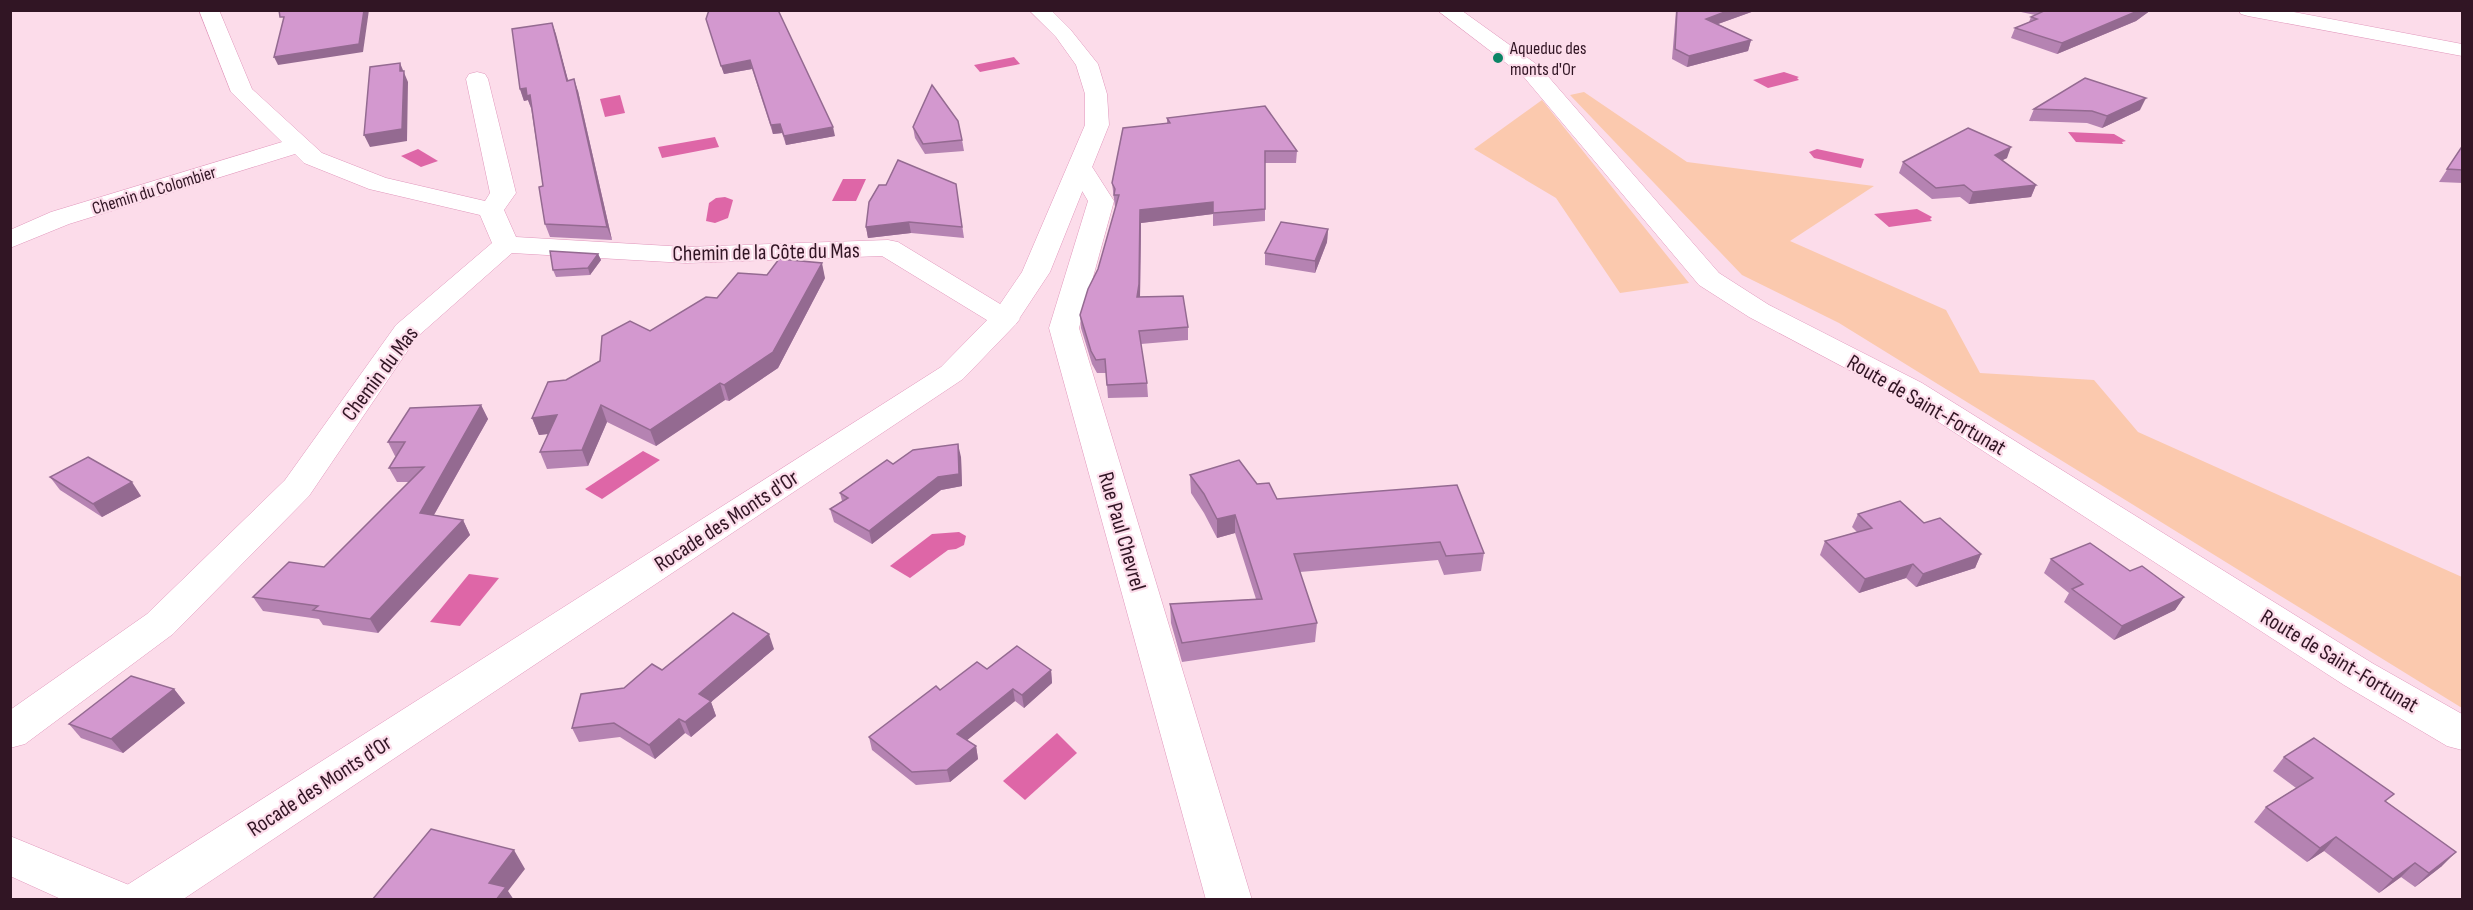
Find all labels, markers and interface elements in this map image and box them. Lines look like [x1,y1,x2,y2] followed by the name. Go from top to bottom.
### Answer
[1509,38,1587,80] place label: Aqueduc des monts d'Or
[1491,51,1505,65] marker: Aqueduc des monts d'Or
[90,162,219,219] street label: Chemin du Colombier
[672,237,860,268] street label: Chemin de la Côte du Mas
[336,321,425,427] street label: Chemin du Mas
[1842,349,2011,462] street label: Route de Saint-Fortunat
[650,465,804,578] street label: Rocade des Monts d'Or
[1092,469,1151,594] street label: Rue Paul Chevrel
[2255,604,2423,719] street label: Route de Saint-Fortunat
[243,730,397,843] street label: Rocade des Monts d'Or

